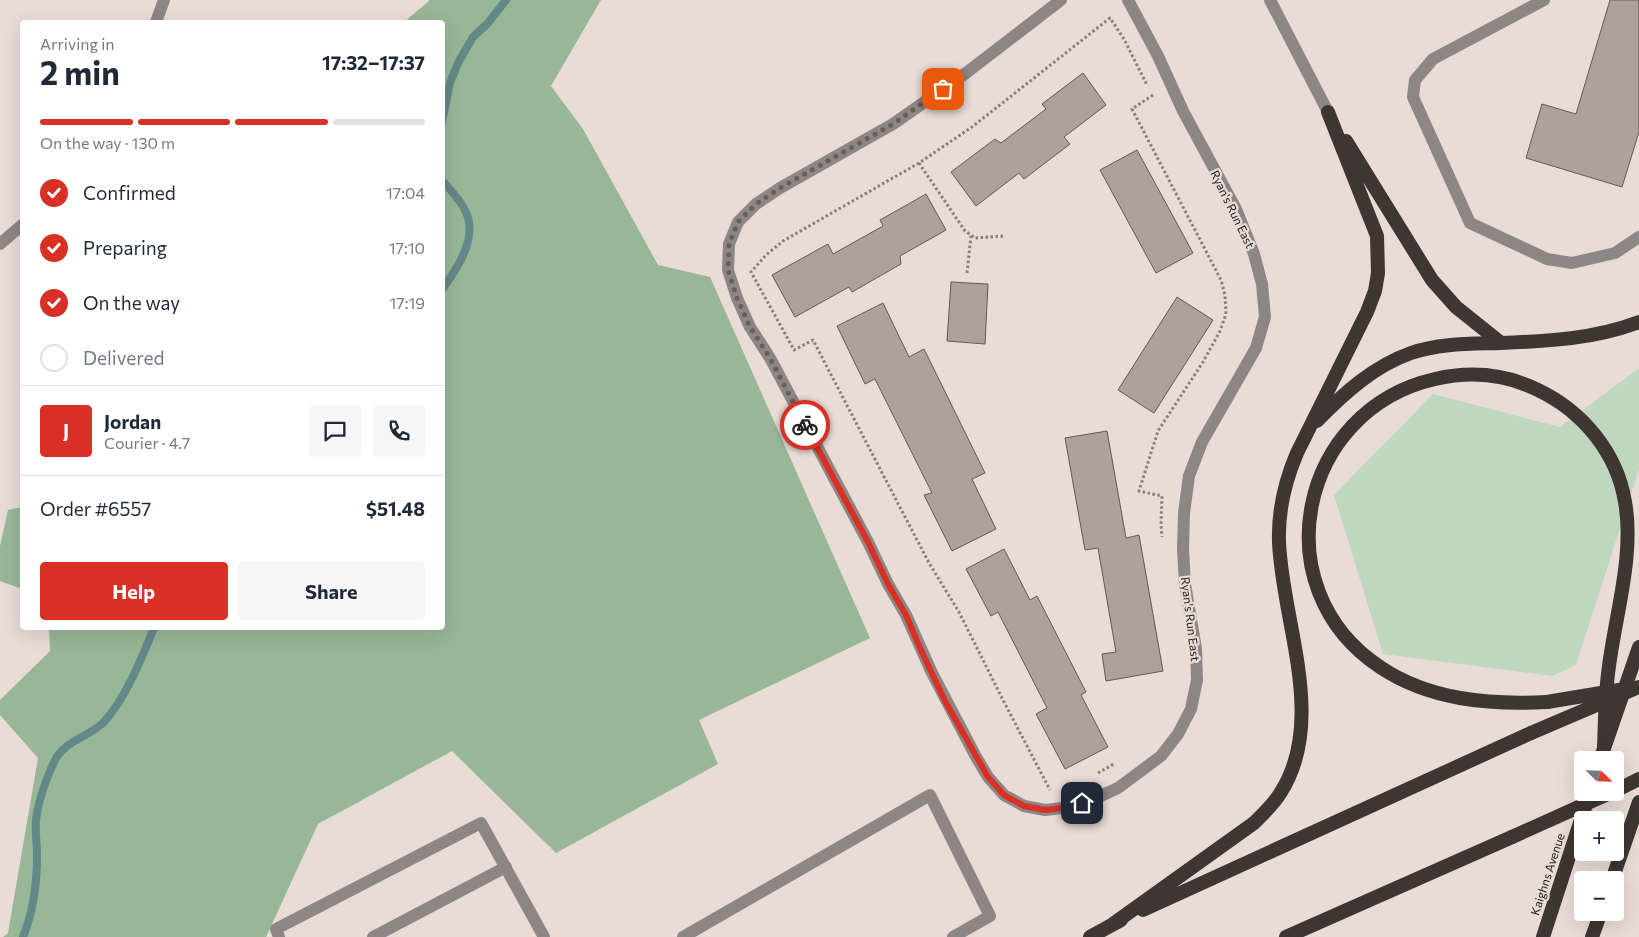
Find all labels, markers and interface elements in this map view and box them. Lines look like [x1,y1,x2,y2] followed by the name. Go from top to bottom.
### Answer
[40,34,114,53] text: Arriving in
[322,51,425,74] text: 17:32–17:37
[40,52,120,92] text: 2 min
[922,68,964,110] pin
[929,75,957,103] icon: bag
[40,133,175,152] text: On the way · 130 m
[1208,168,1258,250] street label: Ryan's Run East
[40,179,68,207] icon: check
[83,181,176,204] text: Confirmed
[386,183,425,202] text: 17:04
[40,234,68,262] icon: check
[83,236,167,259] text: Preparing
[389,238,425,257] text: 17:10
[40,289,68,317] icon: check
[83,291,180,314] text: On the way
[389,293,425,312] text: 17:19
[83,346,164,369] text: Delivered
[780,400,830,450] courier
[309,405,361,457] button: chat
[373,405,425,457] button: phone
[104,410,161,433] text: Jordan
[791,411,819,439] icon: bike
[63,419,69,442] text: J
[104,433,190,452] text: Courier · 4.7
[40,497,151,520] text: Order #6557
[366,497,425,520] text: $51.48
[40,562,228,620] button: Help
[238,562,425,620] button: Share
[1179,576,1203,662] street label: Ryan's Run East
[1574,751,1624,801] north arrow
[1574,751,1624,921] map controls
[1061,782,1103,824] pin
[1068,789,1096,817] icon: home
[1574,811,1624,861] button: +
[1527,831,1567,917] street label: Kaighns Avenue
[1574,871,1624,921] button: −

